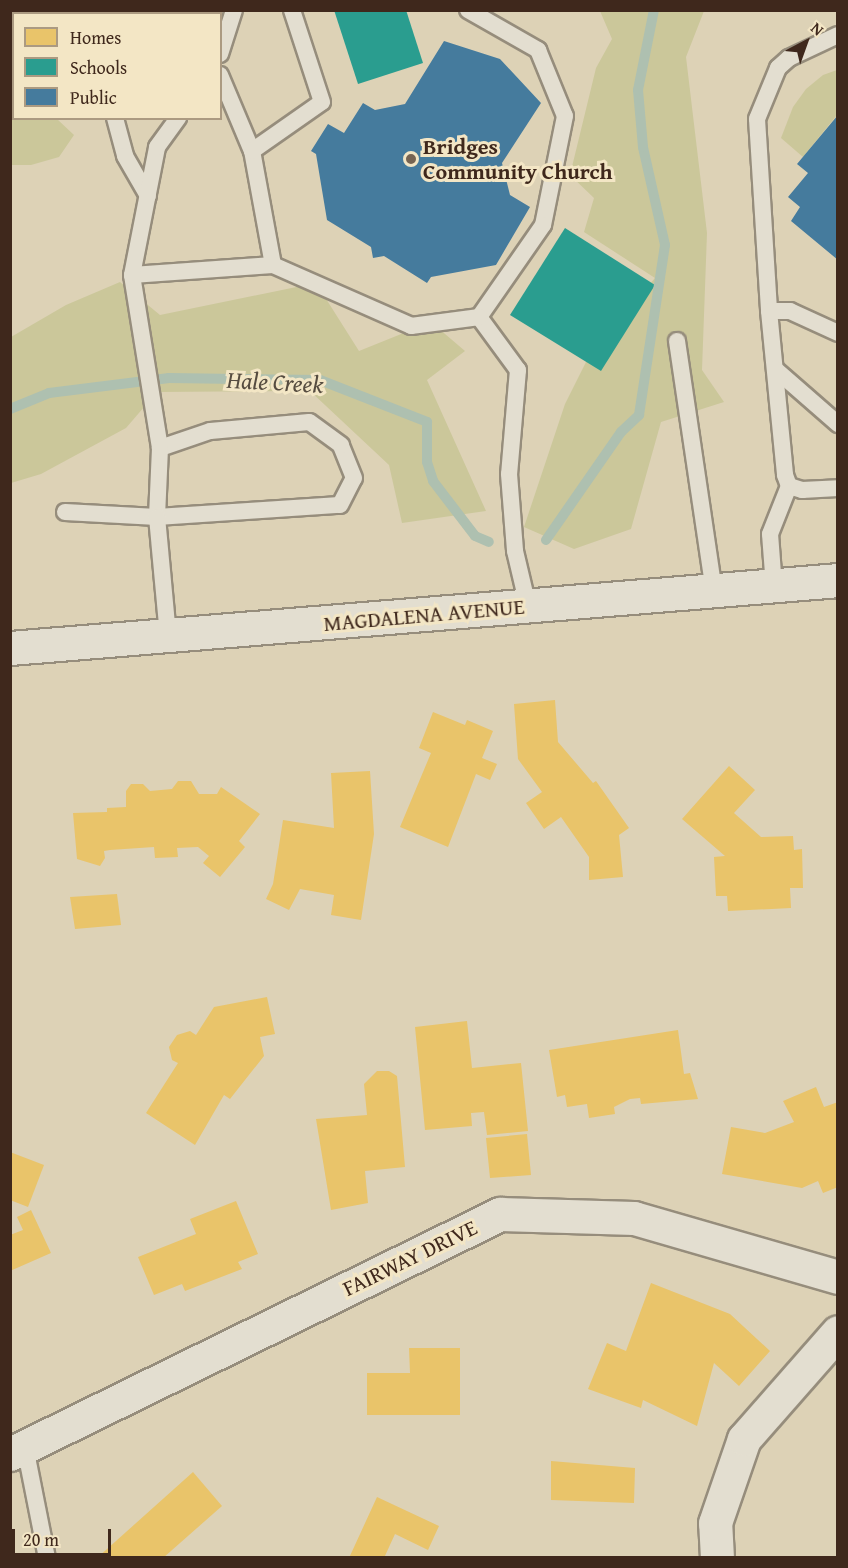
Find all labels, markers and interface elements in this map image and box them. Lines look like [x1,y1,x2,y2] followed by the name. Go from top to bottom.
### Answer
[12,12,222,120] legend
[776,12,836,72] north arrow
[806,16,830,41] text: N
[70,24,121,51] text: Homes
[70,54,127,81] text: Schools
[70,84,117,111] text: Public
[423,133,612,184] place label: Bridges Community Church
[404,152,418,166] marker: Bridges Community Church
[226,365,324,399] water label: Hale Creek
[322,593,526,637] street label: MAGDALENA AVENUE
[339,1214,481,1302] street label: FAIRWAY DRIVE
[15,1517,114,1555] scale bar
[23,1526,59,1553] text: 20 m

